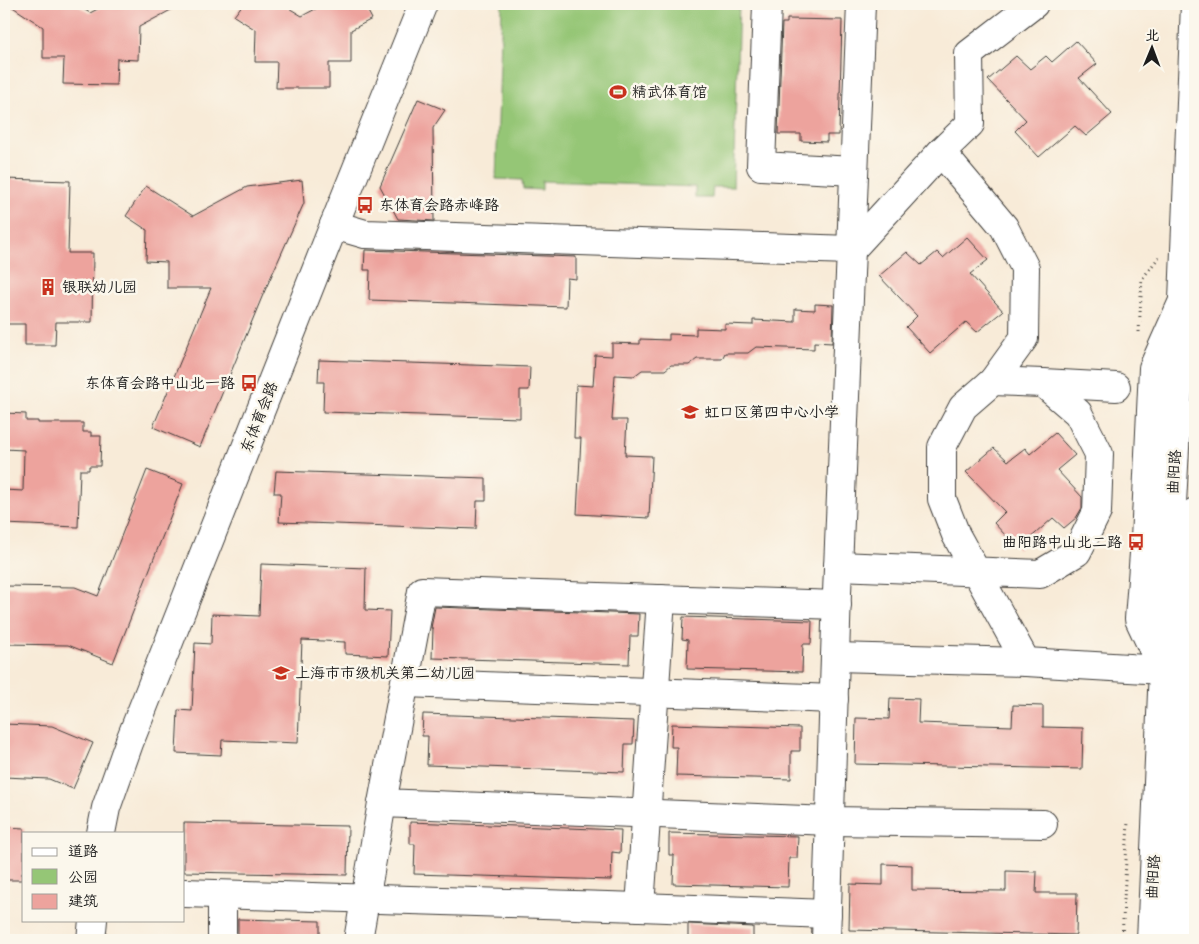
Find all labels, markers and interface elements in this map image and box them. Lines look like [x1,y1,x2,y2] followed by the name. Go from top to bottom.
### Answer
[1126,22,1176,72] north arrow
[1145,23,1159,48] text: 北
[632,79,707,105] place label: 精武体育馆
[608,82,628,102] sports icon: 精武体育馆
[379,192,499,218] place label: 东体育会路赤峰路
[355,195,375,215] bus stop icon: 东体育会路赤峰路
[62,274,137,300] place label: 银联幼儿园
[38,277,58,297] building icon: 银联幼儿园
[85,370,235,396] place label: 东体育会路中山北一路
[239,373,259,393] bus stop icon: 东体育会路中山北一路
[233,377,285,457] street label: 东体育会路
[704,399,839,425] place label: 虹口区第四中心小学
[680,402,700,422] school or university icon: 虹口区第四中心小学
[1160,449,1188,495] street label: 曲阳路
[1002,529,1122,555] place label: 曲阳路中山北二路
[1126,532,1146,552] bus stop icon: 曲阳路中山北二路
[295,660,475,686] place label: 上海市市级机关第二幼儿园
[271,663,291,683] school or university icon: 上海市市级机关第二幼儿园
[22,832,185,922] legend
[68,838,98,864] text: 道路
[1139,854,1167,900] street label: 曲阳路
[68,864,98,890] text: 公园
[68,888,98,914] text: 建筑

